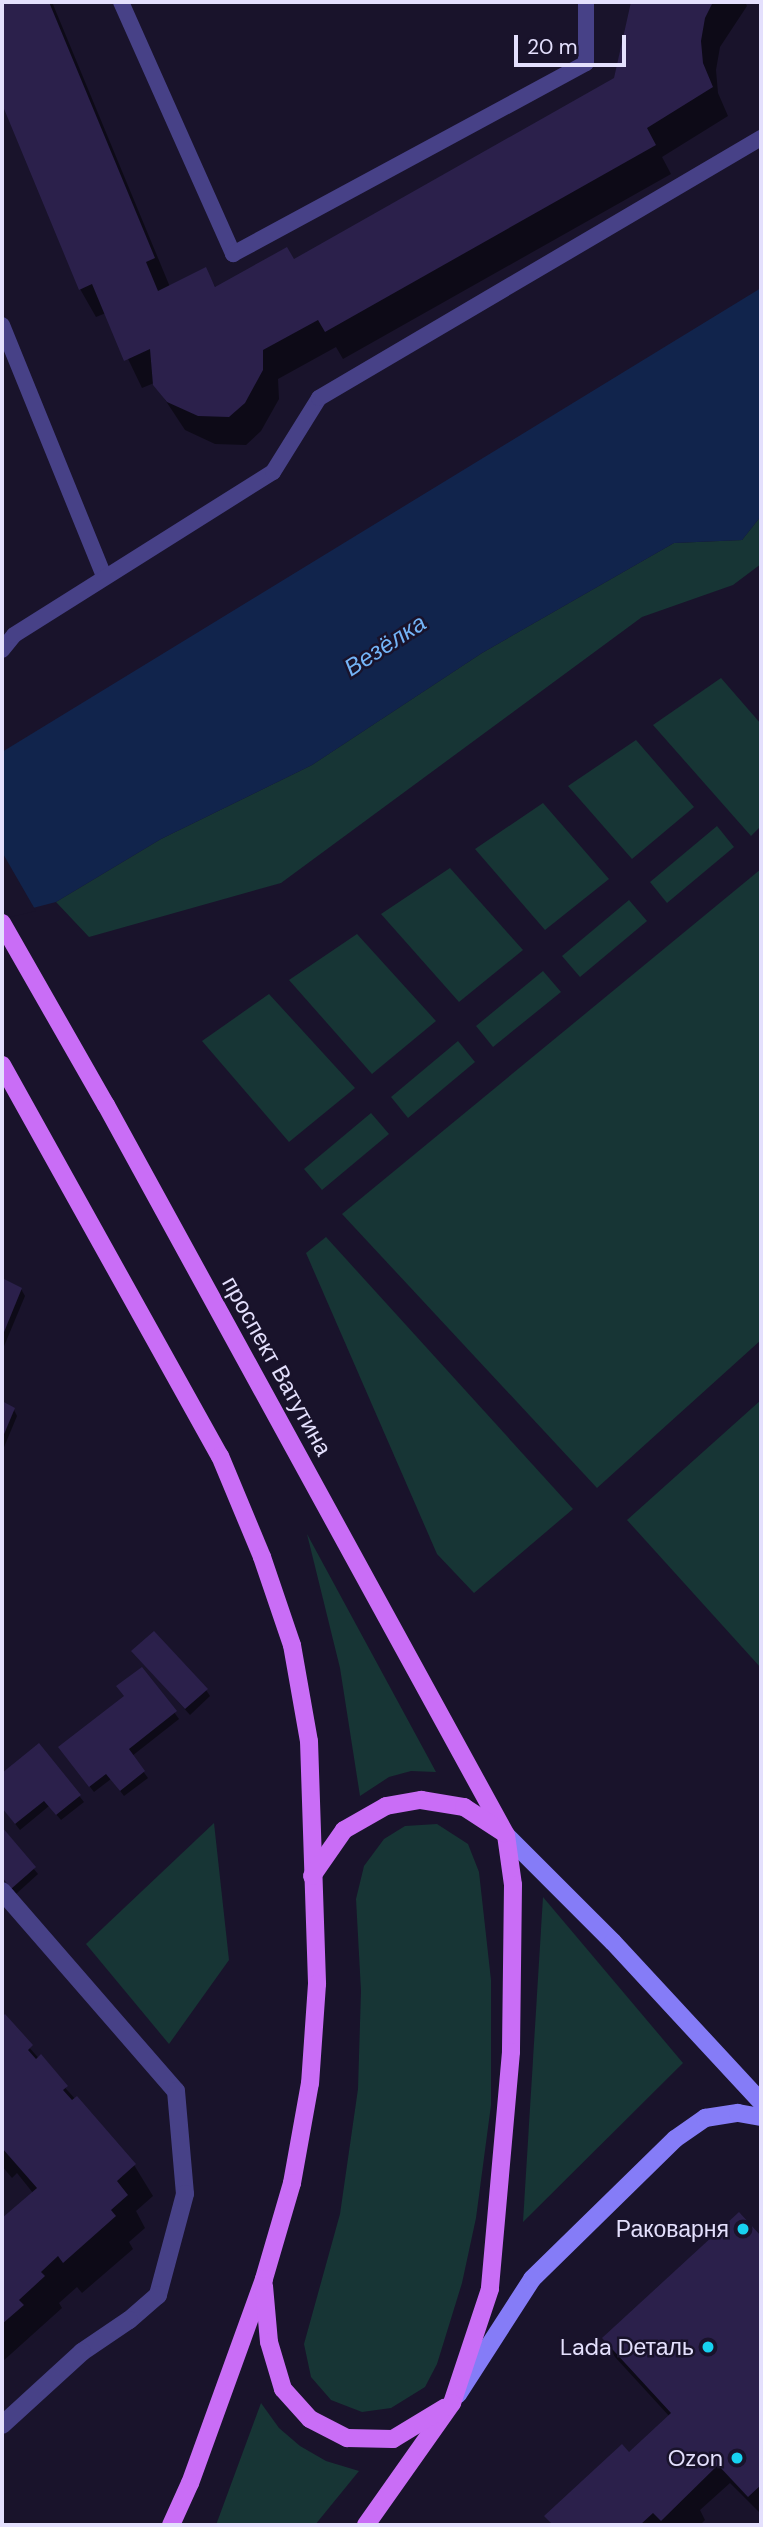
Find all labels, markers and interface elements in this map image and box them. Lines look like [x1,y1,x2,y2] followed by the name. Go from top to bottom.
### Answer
[518,21,630,65] scale bar
[527,33,578,61] text: 20 m
[339,608,431,682] water label: Везёлка
[216,1272,338,1460] street label: проспект Ватутина
[616,2215,729,2243] place label: Раковарня
[735,2221,751,2237] marker: Раковарня
[560,2333,694,2361] place label: Lada Dеталь
[700,2339,716,2355] marker: Lada Dеталь
[668,2444,723,2472] place label: Ozon
[729,2450,745,2466] marker: Ozon

